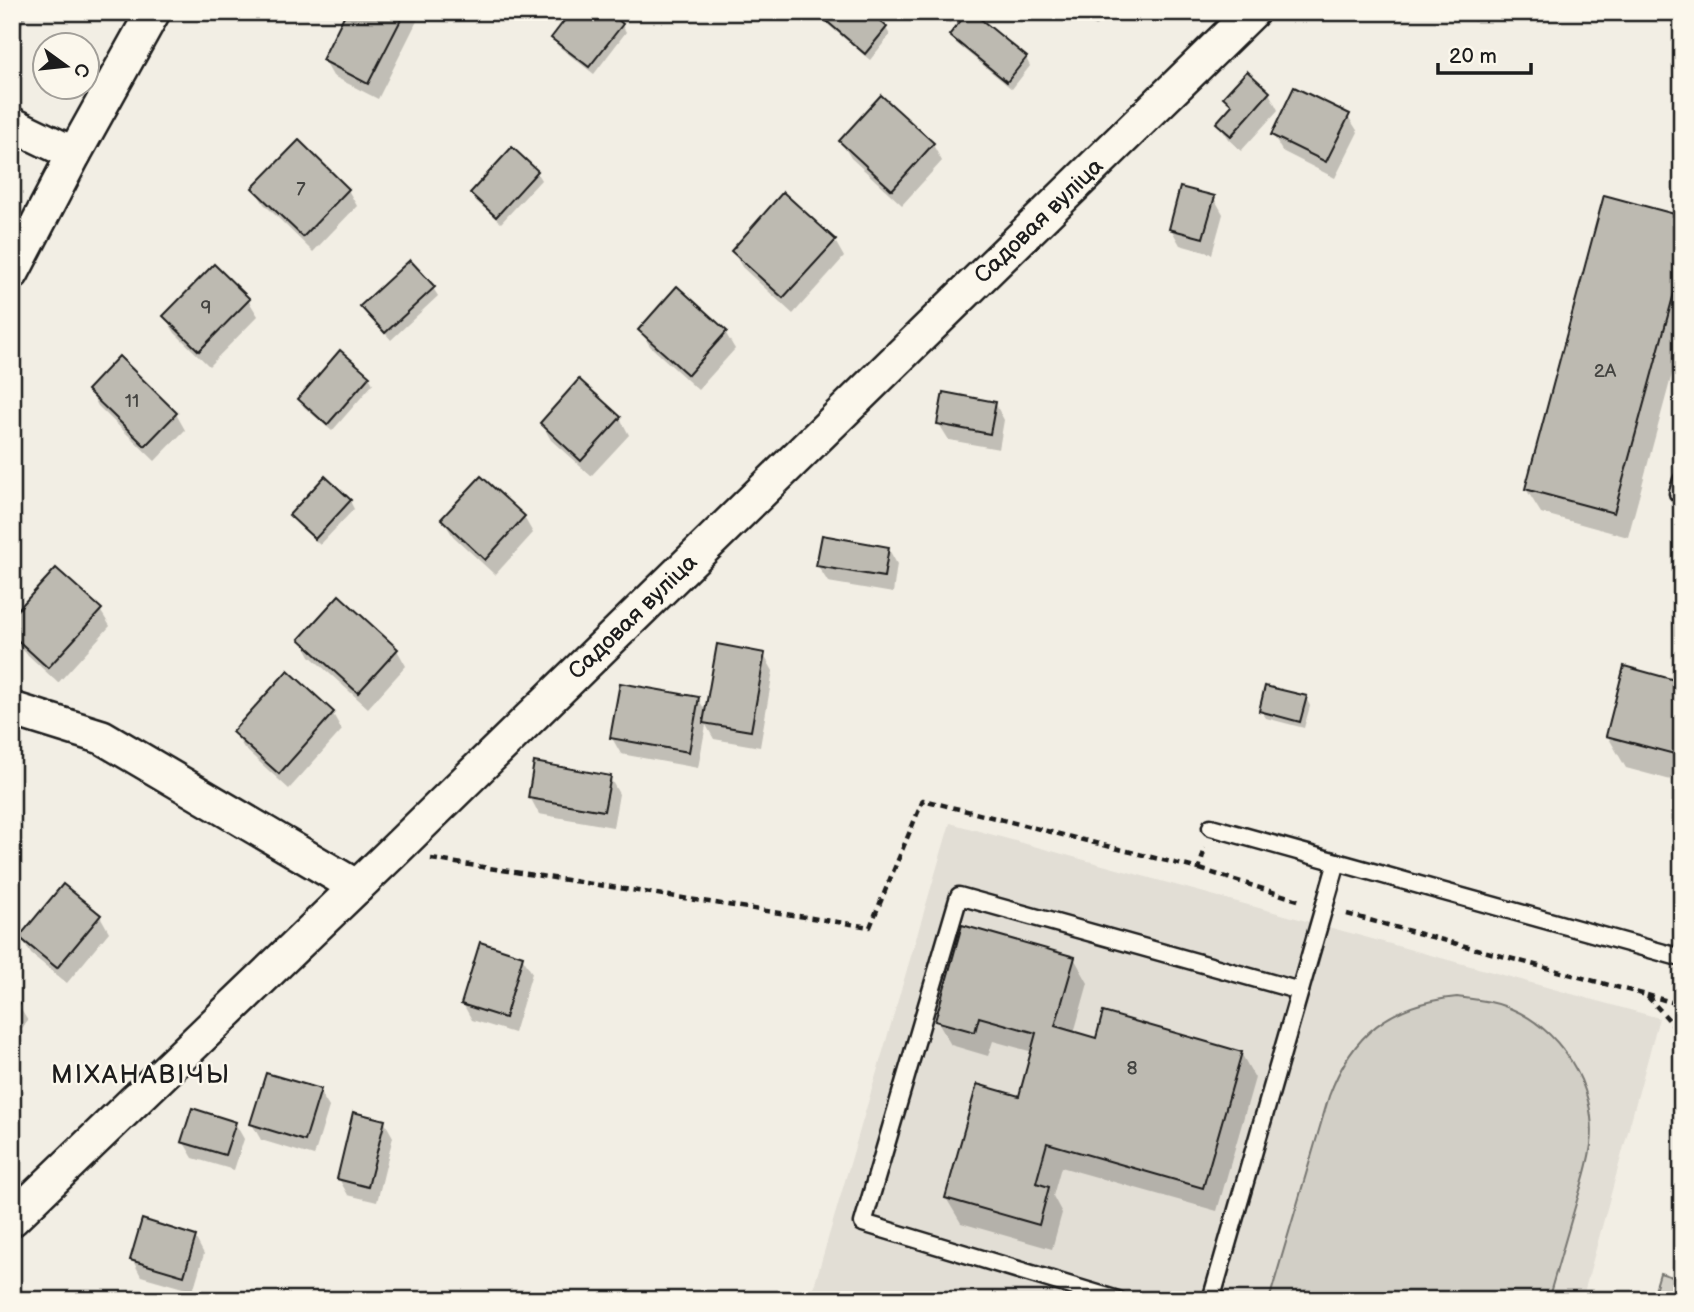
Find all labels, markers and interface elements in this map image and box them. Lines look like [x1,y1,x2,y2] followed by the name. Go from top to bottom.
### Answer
[32,32,102,102] north arrow
[1438,32,1531,76] scale bar
[1449,44,1497,69] text: 20 m
[68,61,94,79] text: С
[969,152,1110,290] street label: Садовая вуліца
[296,178,306,201] house number: 7
[201,297,211,320] house number: 9
[1594,360,1617,383] house number: 2А
[125,390,139,413] house number: 11
[563,548,704,686] street label: Садовая вуліца
[1126,1057,1138,1080] house number: 8
[51,1060,231,1091] district label: МІХАНАВІЧЫ

